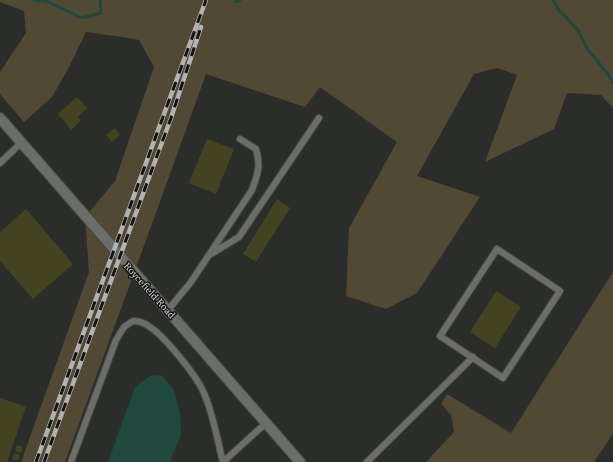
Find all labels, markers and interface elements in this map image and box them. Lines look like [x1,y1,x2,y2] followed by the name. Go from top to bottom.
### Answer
[121,259,179,321] street label: Roycefield Road

